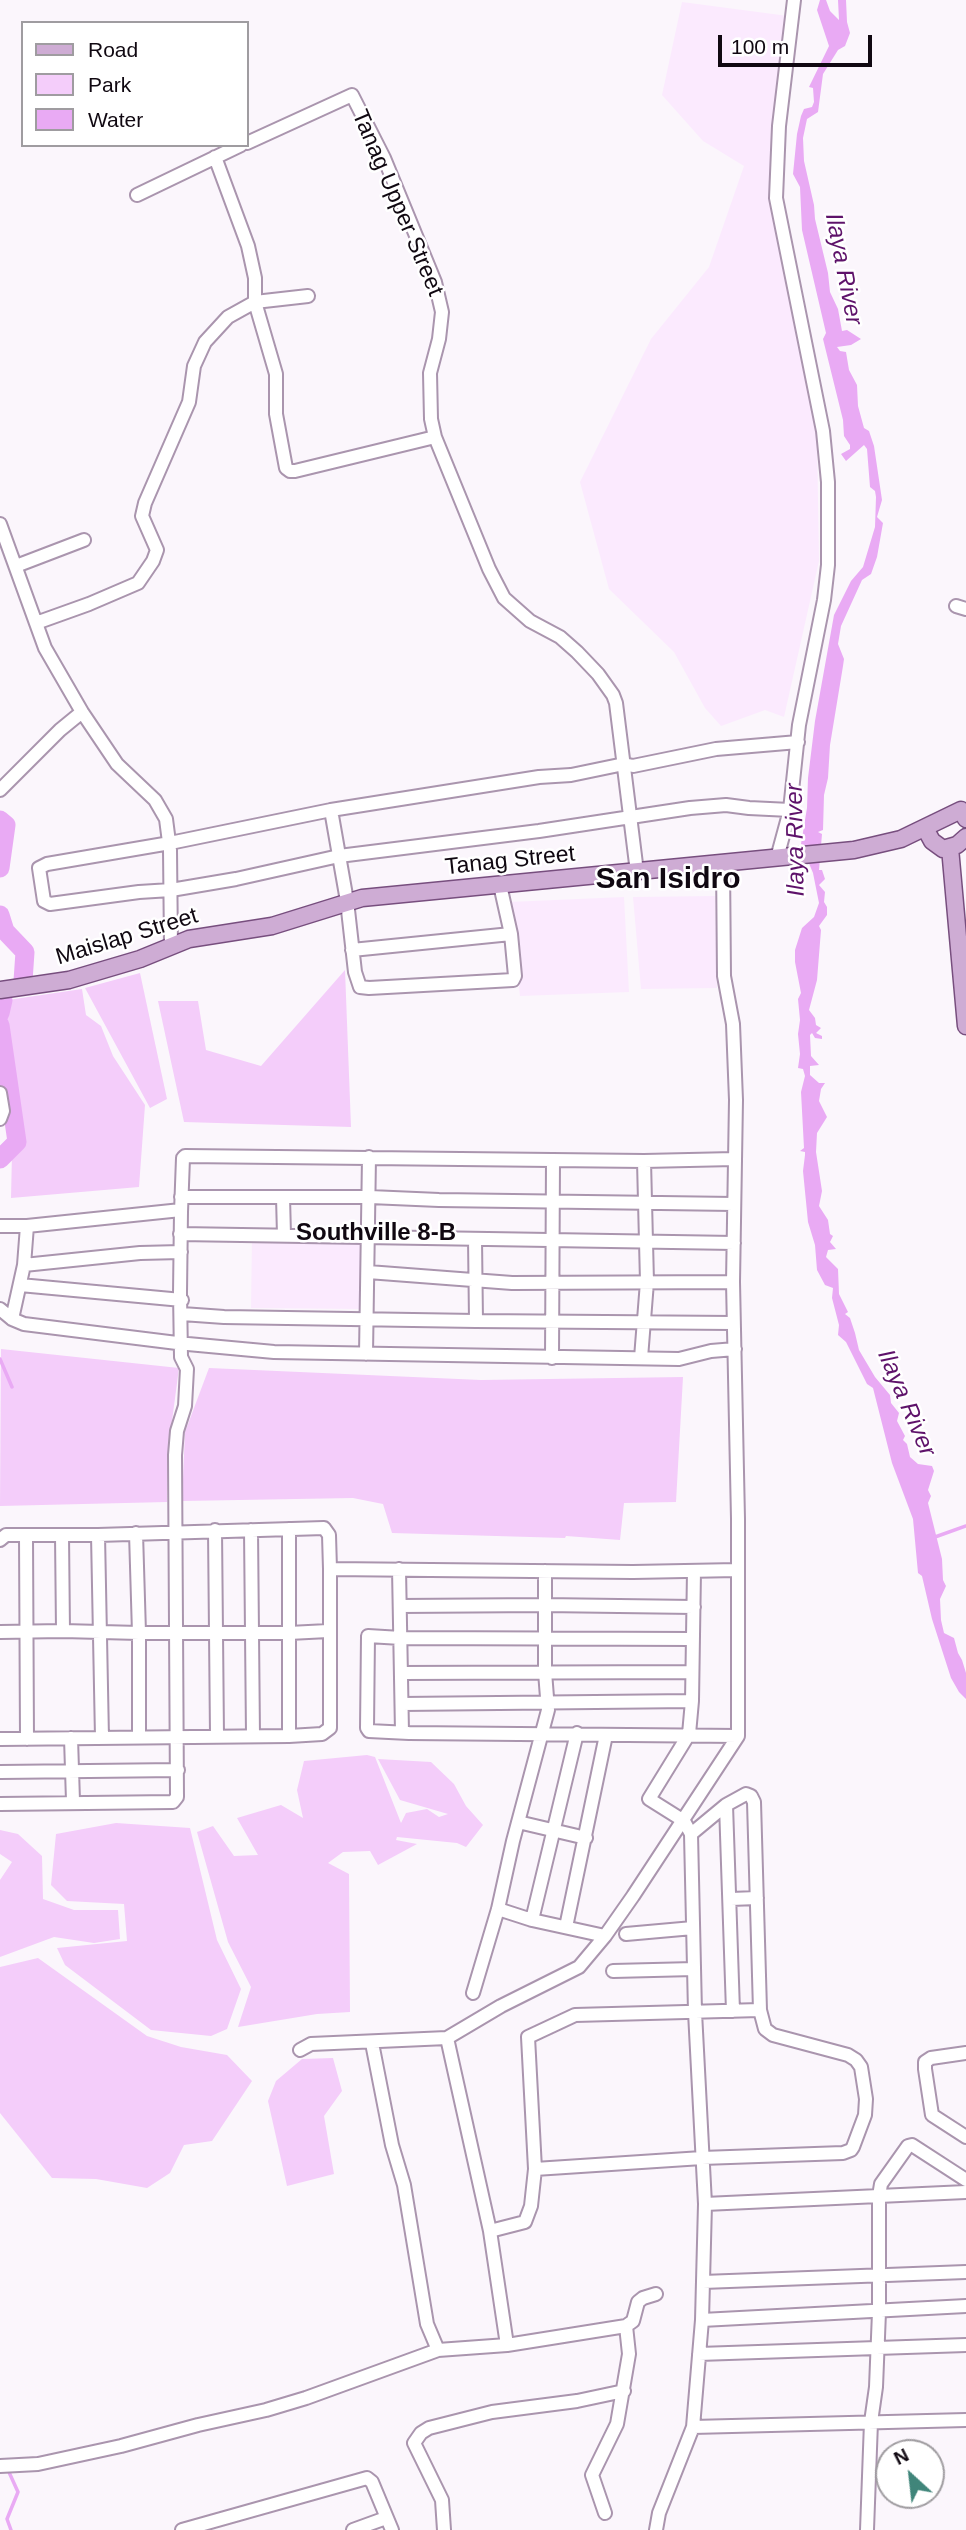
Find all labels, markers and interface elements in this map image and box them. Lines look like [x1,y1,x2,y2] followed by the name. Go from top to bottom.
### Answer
[21,21,248,147] legend
[721,21,875,65] scale bar
[731,35,789,58] text: 100 m
[88,38,138,61] text: Road
[88,73,131,96] text: Park
[345,106,449,300] street label: Tanag Upper Street
[88,108,143,131] text: Water
[818,211,868,327] water label: Ilaya River
[781,783,811,897] water label: Ilaya River
[444,840,576,882] street label: Tanag Street
[595,862,741,898] district label: San Isidro
[53,902,201,972] street label: Maislap Street
[296,1219,456,1247] district label: Southville 8-B
[871,1345,941,1461] water label: Ilaya River
[875,2439,945,2509] north arrow
[890,2444,912,2469] text: N

